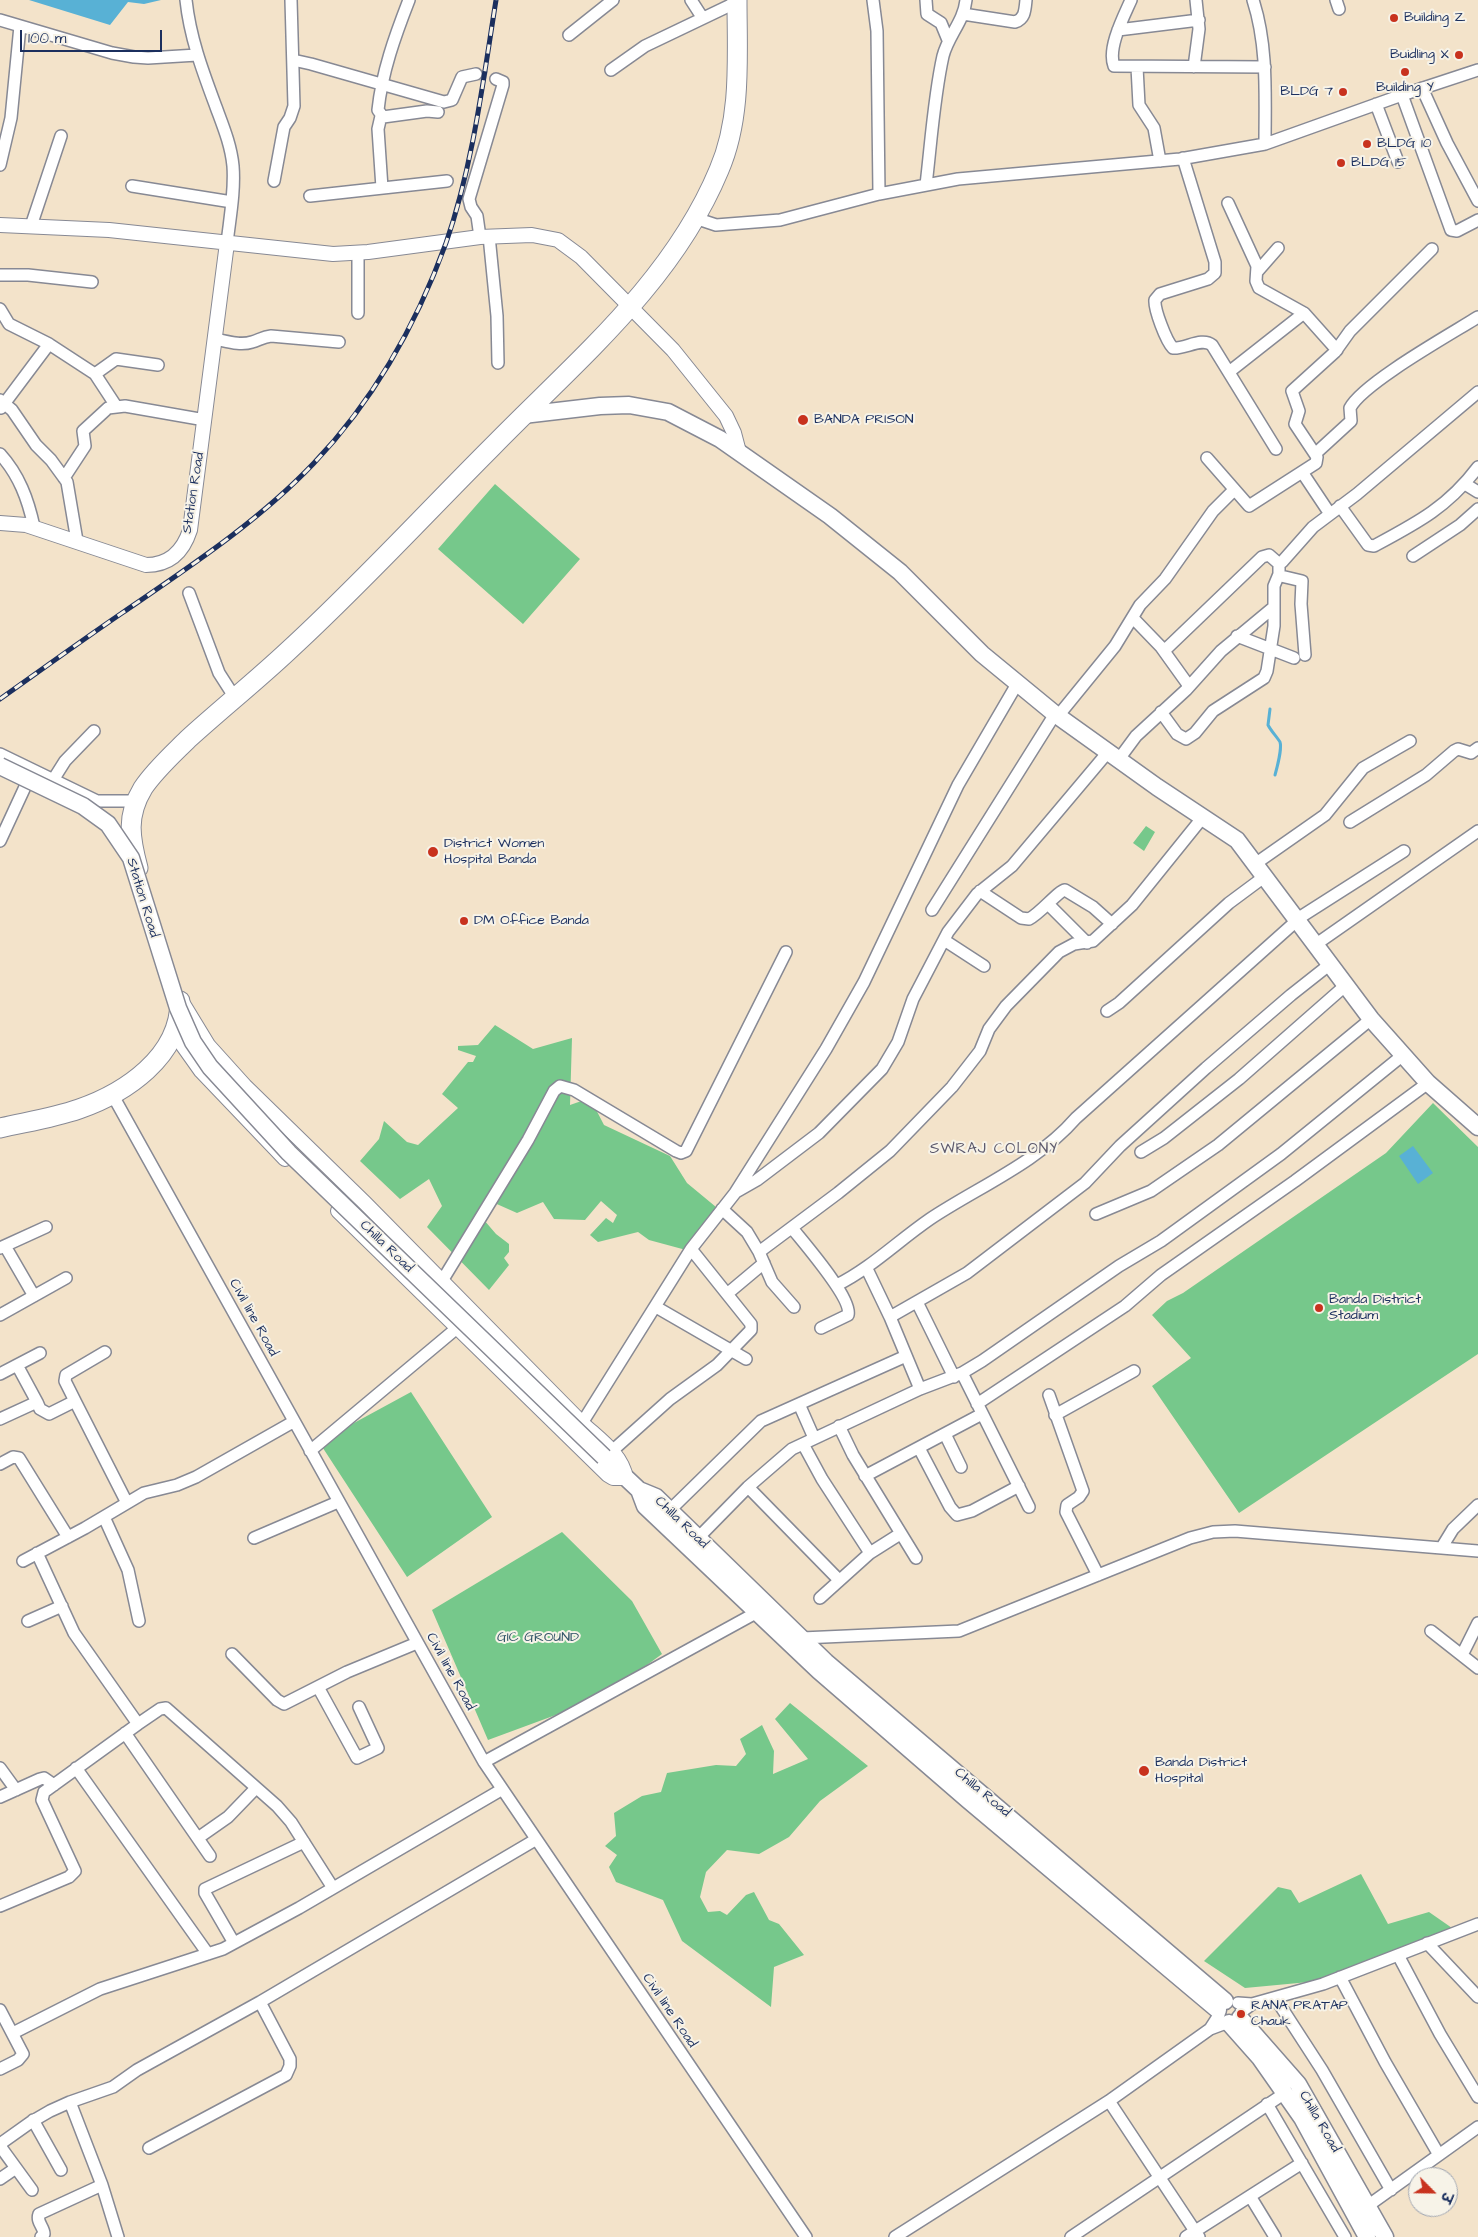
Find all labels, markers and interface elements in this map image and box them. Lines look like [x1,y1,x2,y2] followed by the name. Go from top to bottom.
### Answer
[1404,10,1465,26] place label: Building Z
[1388,12,1400,24] marker: Building Z
[22,20,165,52] scale bar
[28,28,67,49] text: 100 m
[1390,47,1449,63] place label: Buidling X
[1453,49,1465,61] marker: Buidling X
[1399,66,1411,78] marker: Building Y
[1376,80,1434,96] place label: Building Y
[1280,84,1333,100] place label: BLDG 7
[1337,86,1349,98] marker: BLDG 7
[1377,136,1432,152] place label: BLDG 10
[1361,138,1373,150] marker: BLDG 10
[1351,155,1407,171] place label: BLDG 15
[1335,157,1347,169] marker: BLDG 15
[814,412,914,428] place label: BANDA PRISON
[796,413,810,427] marker: BANDA PRISON
[179,451,209,535] street label: Station Road
[444,836,544,869] place label: District Women Hospital Banda
[426,845,440,859] marker: District Women Hospital Banda
[122,856,162,940] street label: Station Road
[474,913,589,929] place label: DM Office Banda
[458,915,470,927] marker: DM Office Banda
[928,1141,1060,1159] district label: SWRAJ COLONY
[356,1217,416,1277] street label: Chilla Road
[225,1276,281,1360] street label: Civil line Road
[1329,1292,1421,1324] place label: Banda District Stadium
[1313,1302,1325,1314] marker: Banda District Stadium
[651,1493,711,1553] street label: Chilla Road
[422,1630,478,1714] street label: Civil line Road
[497,1630,579,1646] park label: GIC GROUND
[1155,1755,1247,1788] place label: Banda District Hospital
[1137,1764,1151,1778] marker: Banda District Hospital
[950,1765,1014,1821] street label: Chilla Road
[638,1971,700,2051] street label: Civil line Road
[1251,1998,1348,2030] place label: RANA PRATAP Chauk
[1235,2008,1247,2020] marker: RANA PRATAP Chauk
[1295,2088,1343,2156] street label: Chilla Road
[1408,2167,1458,2217] north arrow
[1435,2189,1457,2206] text: उ

